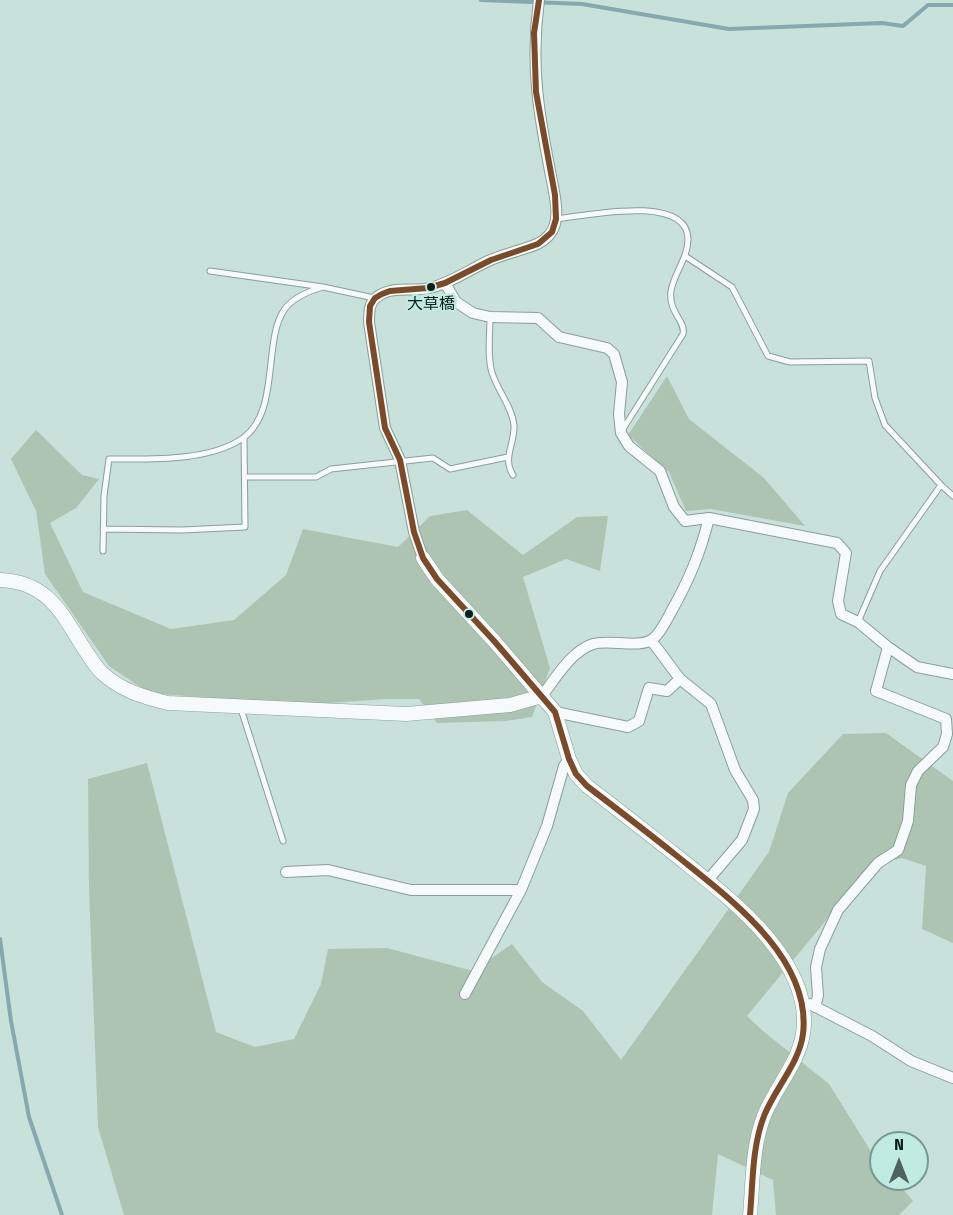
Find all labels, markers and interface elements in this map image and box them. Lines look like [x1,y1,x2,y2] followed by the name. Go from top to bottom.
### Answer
[425,281,437,293] marker: 大草橋
[407,295,455,315] place label: 大草橋
[463,608,475,620] unlabelled marker
[869,1131,929,1191] north arrow
[894,1135,904,1154] text: N

